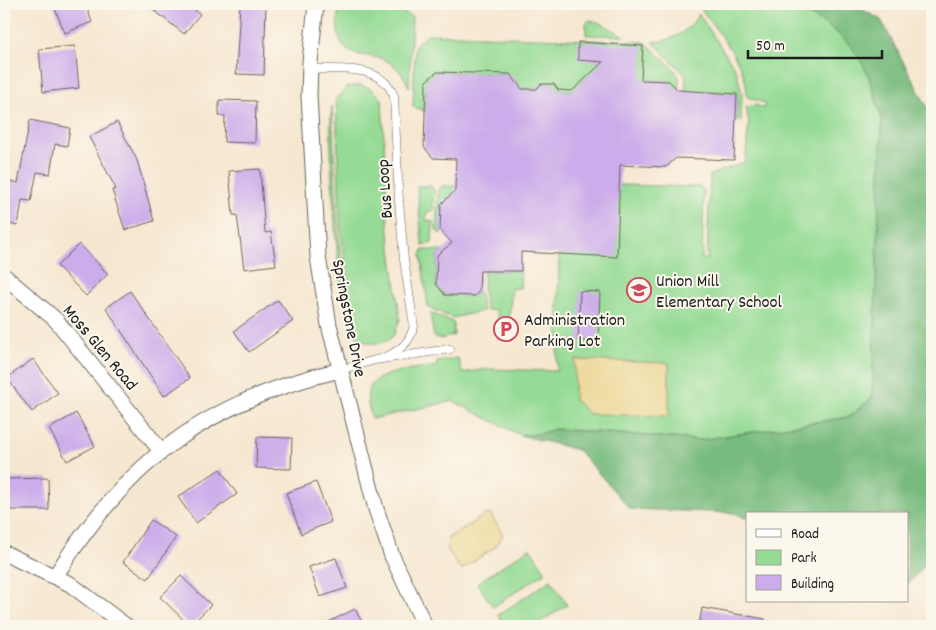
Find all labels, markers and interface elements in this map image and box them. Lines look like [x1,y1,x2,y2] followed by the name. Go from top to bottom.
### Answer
[748,28,882,60] scale bar
[756,36,785,58] text: 50 m
[372,158,401,219] street label: Bus Loop
[324,257,371,380] street label: Springstone Drive
[656,270,783,316] place label: Union Mill Elementary School
[626,277,652,303] school or university icon: Union Mill Elementary School
[56,300,142,397] street label: Moss Glen Road
[524,309,625,355] place label: Administration Parking Lot
[493,316,519,342] parking icon: Administration Parking Lot
[746,512,908,602] legend
[791,524,819,546] text: Road
[791,548,817,570] text: Park
[791,574,834,596] text: Building

